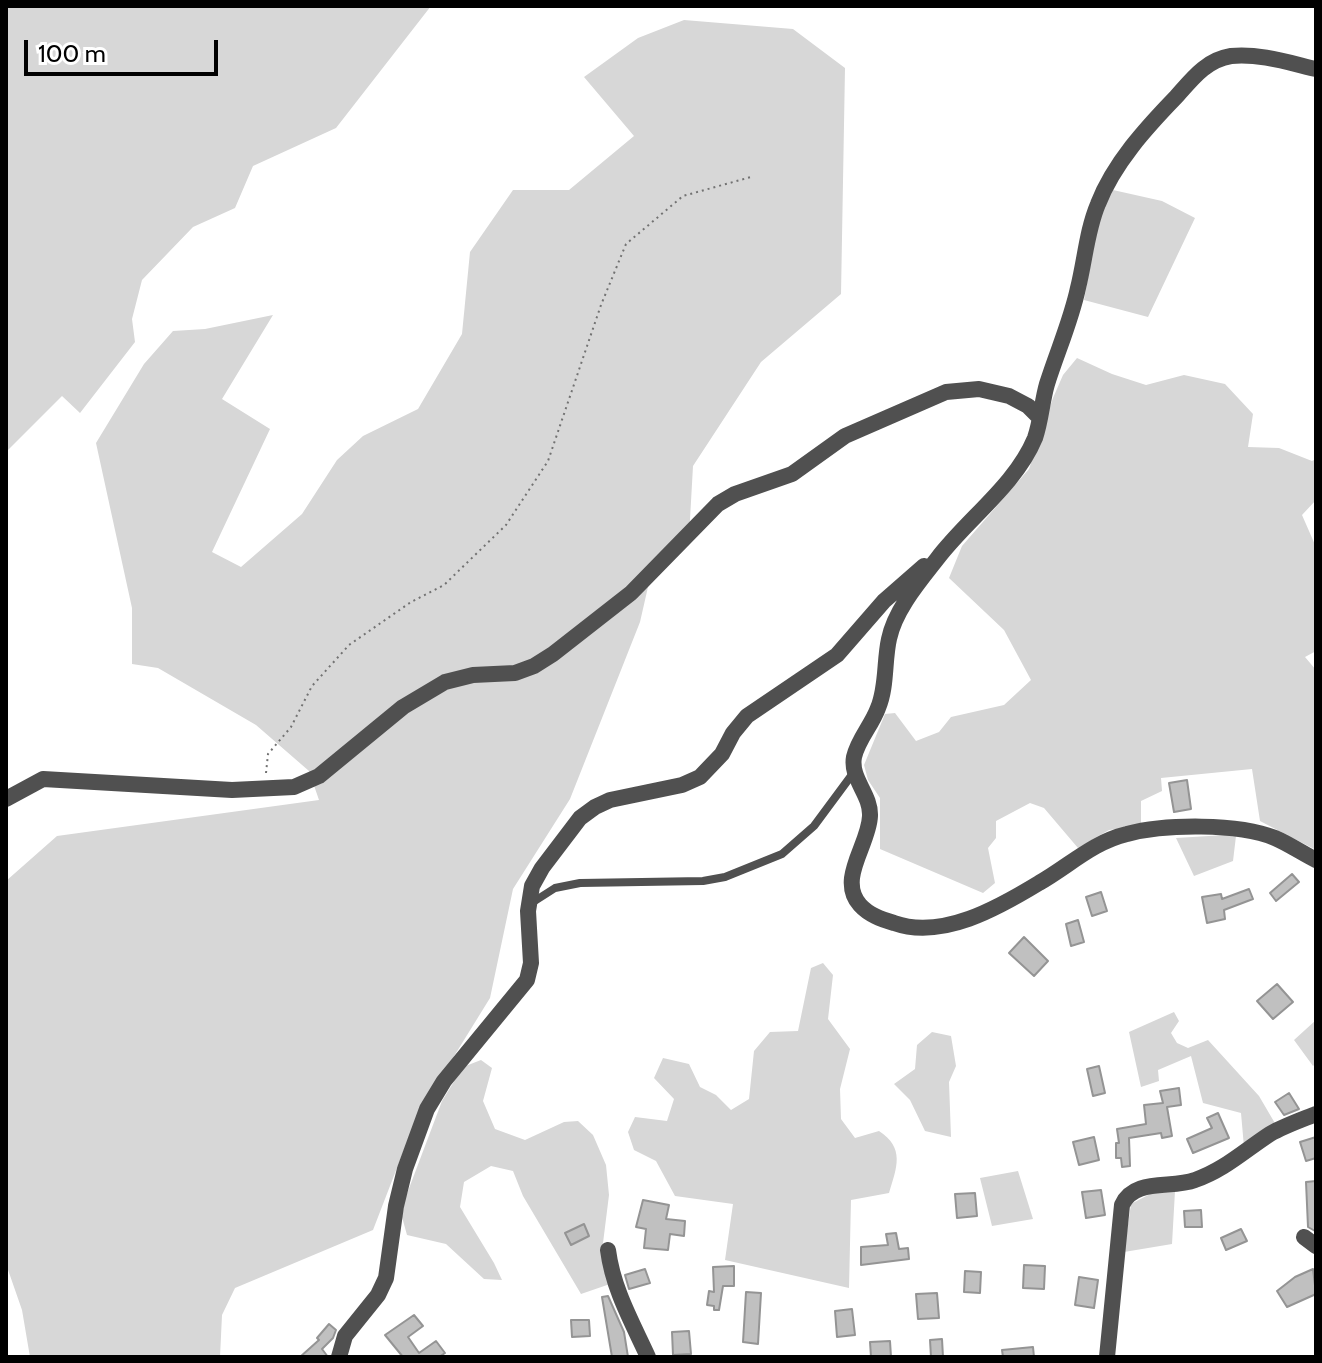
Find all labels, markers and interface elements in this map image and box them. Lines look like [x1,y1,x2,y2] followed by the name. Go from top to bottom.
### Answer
[28,24,222,74] scale bar
[38,39,106,68] text: 100 m

